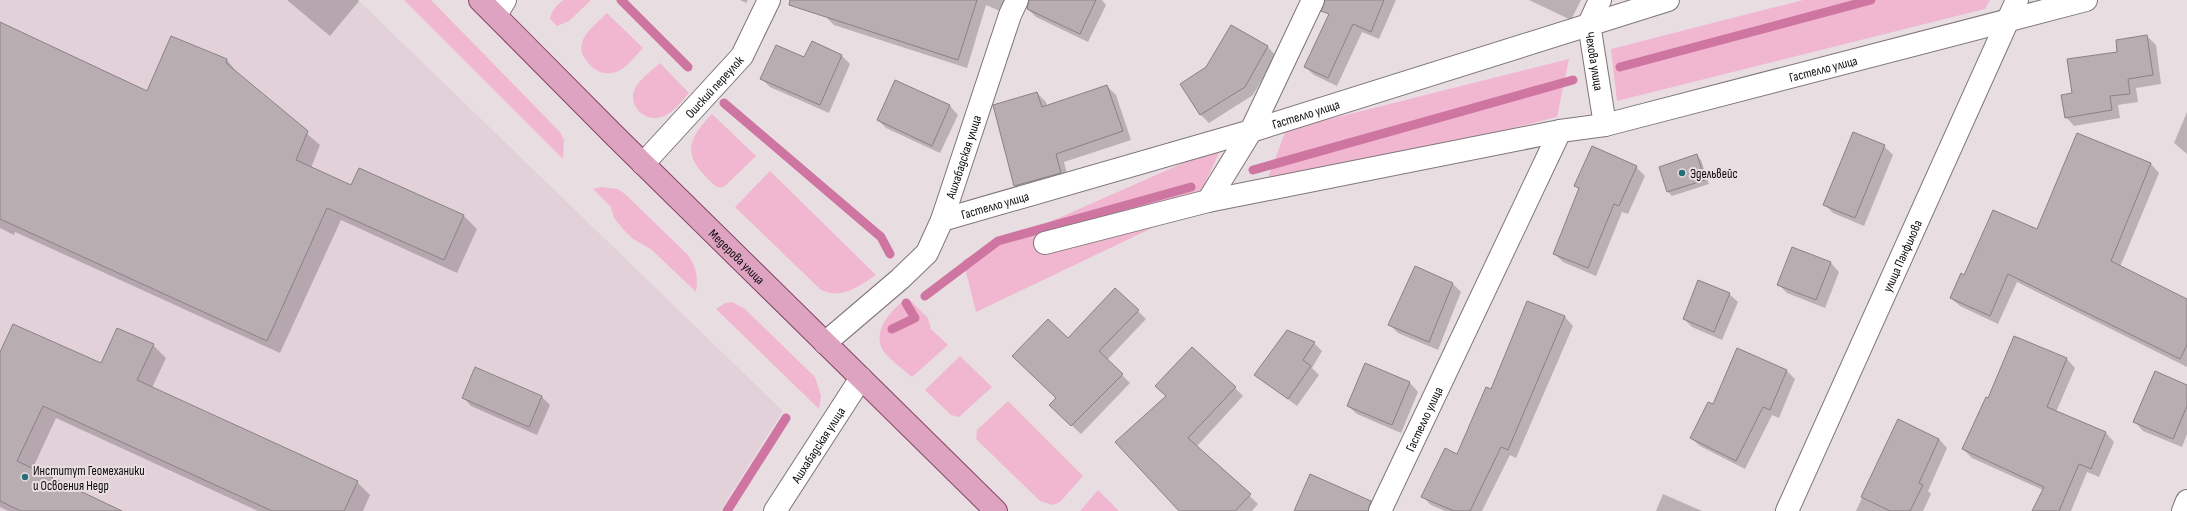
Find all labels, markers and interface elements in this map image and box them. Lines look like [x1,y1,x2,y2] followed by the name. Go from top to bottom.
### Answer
[1581,31,1606,92] street label: Чехова улица
[682,53,747,122] street label: Ошский переулок
[1788,53,1859,86] street label: Гастелло улица
[1270,97,1342,133] street label: Гастелло улица
[942,113,985,202] street label: Ашхабадская улица
[1690,166,1738,182] place label: Эдельвейс
[1677,168,1687,178] marker: Эдельвейс
[959,188,1031,223] street label: Гастелло улица
[1880,217,1926,295] street label: улица Панфилова
[705,226,768,288] street label: Медерова улица
[1402,384,1447,454] street label: Гастелло улица
[788,404,849,487] street label: Ашхабадская улица
[33,463,145,494] place label: Институт Геомеханики и Освоения Недр
[20,472,30,482] marker: Институт Геомеханики и Освоения Недр

